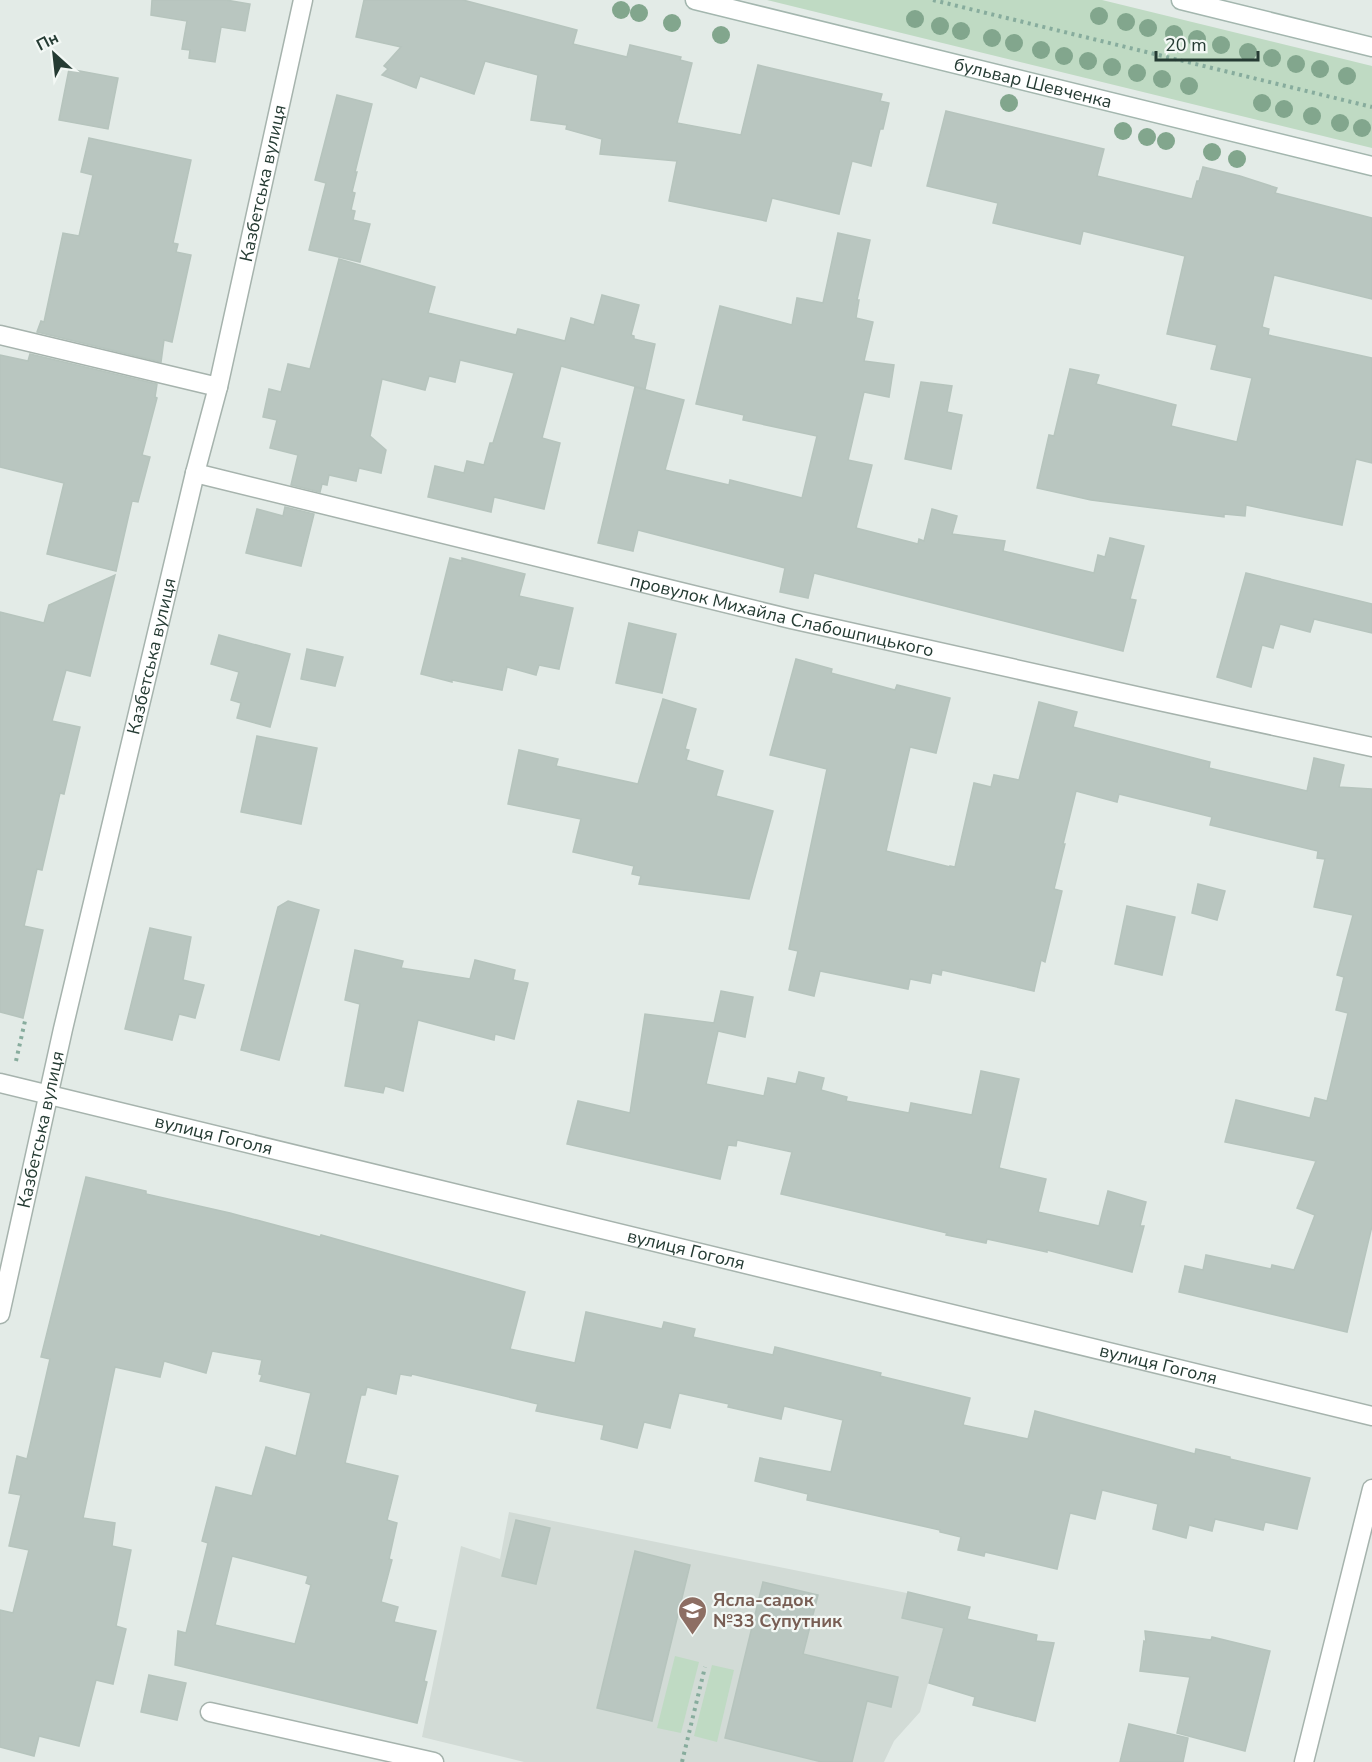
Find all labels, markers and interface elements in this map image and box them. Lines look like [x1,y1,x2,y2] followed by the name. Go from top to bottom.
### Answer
[24,24,84,84] north arrow
[1156,24,1258,62] scale bar
[33,27,62,56] text: Пн
[1165,33,1207,57] text: 20 m
[951,52,1115,114] street label: бульвар Шевченка
[234,102,292,264] street label: Казбетська вулиця
[628,568,936,662] street label: провулок Михайла Слабошпицького
[121,576,182,737] street label: Казбетська вулиця
[12,1049,70,1210] street label: Казбетська вулиця
[152,1109,275,1161] street label: вулиця Гоголя
[625,1224,747,1275] street label: вулиця Гоголя
[1097,1338,1220,1390] street label: вулиця Гоголя
[713,1588,843,1633] place label: Ясла-садок №33 Супутник
[676,1594,708,1636] school or university icon: Ясла-садок №33 Супутник

